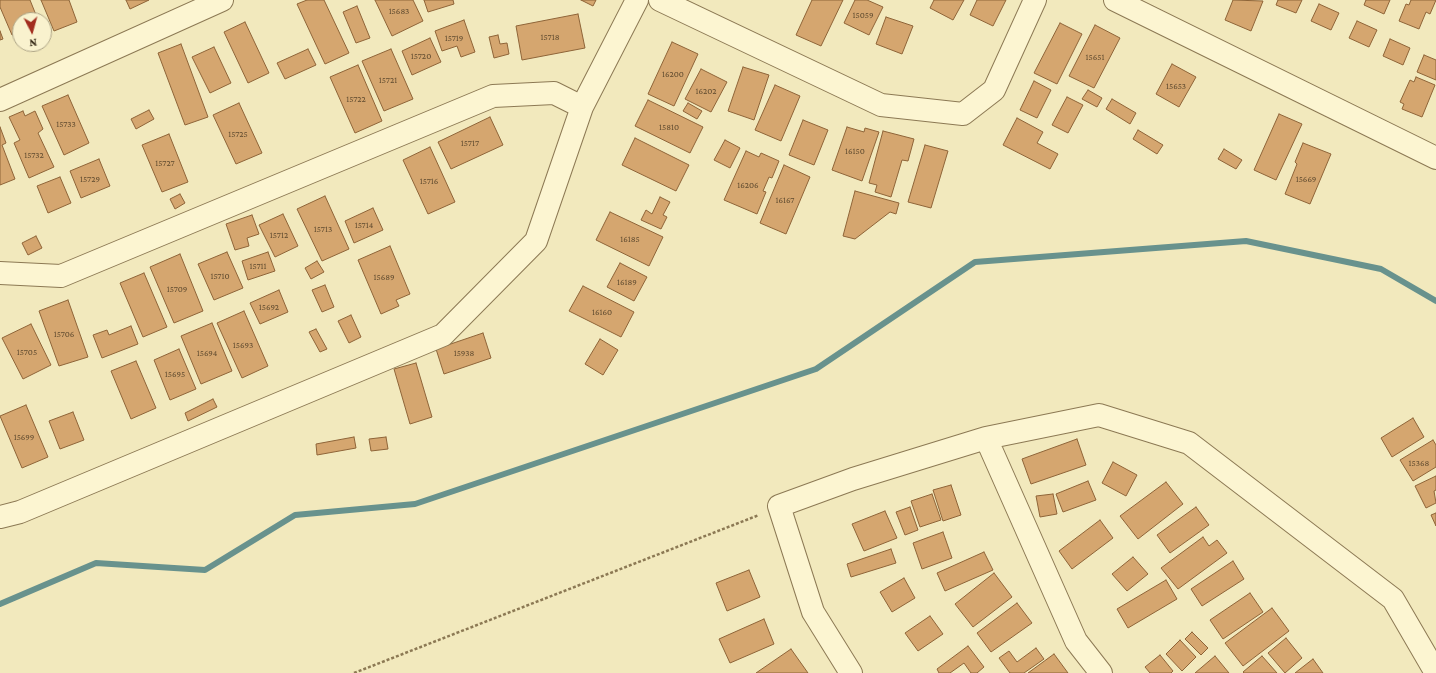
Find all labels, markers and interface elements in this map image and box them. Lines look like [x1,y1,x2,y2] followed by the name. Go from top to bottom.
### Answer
[389,6,409,16] house number: 15683
[852,10,874,20] house number: 15059
[12,12,52,52] north arrow
[541,32,559,42] house number: 15718
[445,33,463,43] house number: 15719
[29,37,38,49] text: N
[411,51,431,61] house number: 15720
[1086,52,1104,62] house number: 15651
[662,69,684,79] house number: 16200
[379,75,397,85] house number: 15721
[1166,81,1186,91] house number: 15653
[696,86,716,96] house number: 16202
[346,94,366,104] house number: 15722
[56,119,76,129] house number: 15733
[659,122,679,132] house number: 15810
[228,129,248,139] house number: 15725
[461,138,479,148] house number: 15717
[845,146,865,156] house number: 16150
[24,150,44,160] house number: 15732
[155,158,175,168] house number: 15727
[80,174,100,184] house number: 15729
[1296,174,1316,184] house number: 15669
[420,176,438,186] house number: 15716
[737,180,759,190] house number: 16206
[776,195,794,205] house number: 16167
[355,220,373,230] house number: 15714
[314,224,332,234] house number: 15713
[270,230,288,240] house number: 15712
[620,234,640,244] house number: 16185
[249,261,267,271] house number: 15711
[210,271,230,281] house number: 15710
[373,272,395,282] house number: 15689
[617,277,637,287] house number: 16189
[167,284,187,294] house number: 15709
[259,302,279,312] house number: 15692
[592,307,612,317] house number: 16160
[54,329,74,339] house number: 15706
[233,340,253,350] house number: 15693
[17,347,37,357] house number: 15705
[197,348,217,358] house number: 15694
[454,348,474,358] house number: 15938
[165,369,185,379] house number: 15695
[14,432,34,442] house number: 15699
[1409,458,1429,468] house number: 15368

